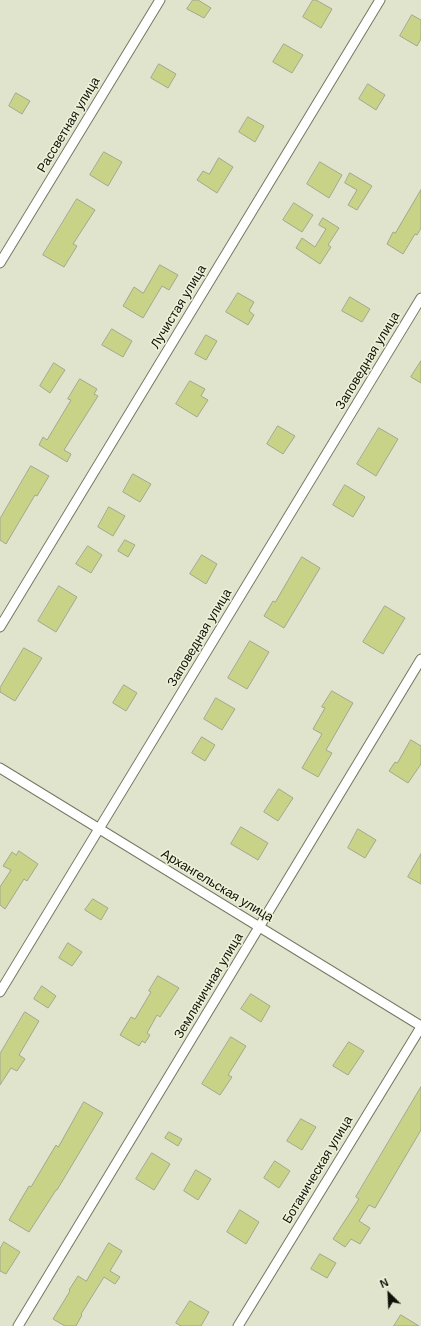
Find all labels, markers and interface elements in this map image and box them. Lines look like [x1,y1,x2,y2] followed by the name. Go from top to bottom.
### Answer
[34,74,104,176] street label: Рассветная улица
[148,262,210,352] street label: Лучистая улица
[333,309,403,413] street label: Заповедная улица
[165,586,235,690] street label: Заповедная улица
[158,846,276,926] street label: Архангельская улица
[171,930,247,1042] street label: Земляничная улица
[280,1113,356,1227] street label: Ботаническая улица
[369,1274,409,1314] north arrow
[378,1276,390,1290] text: N

